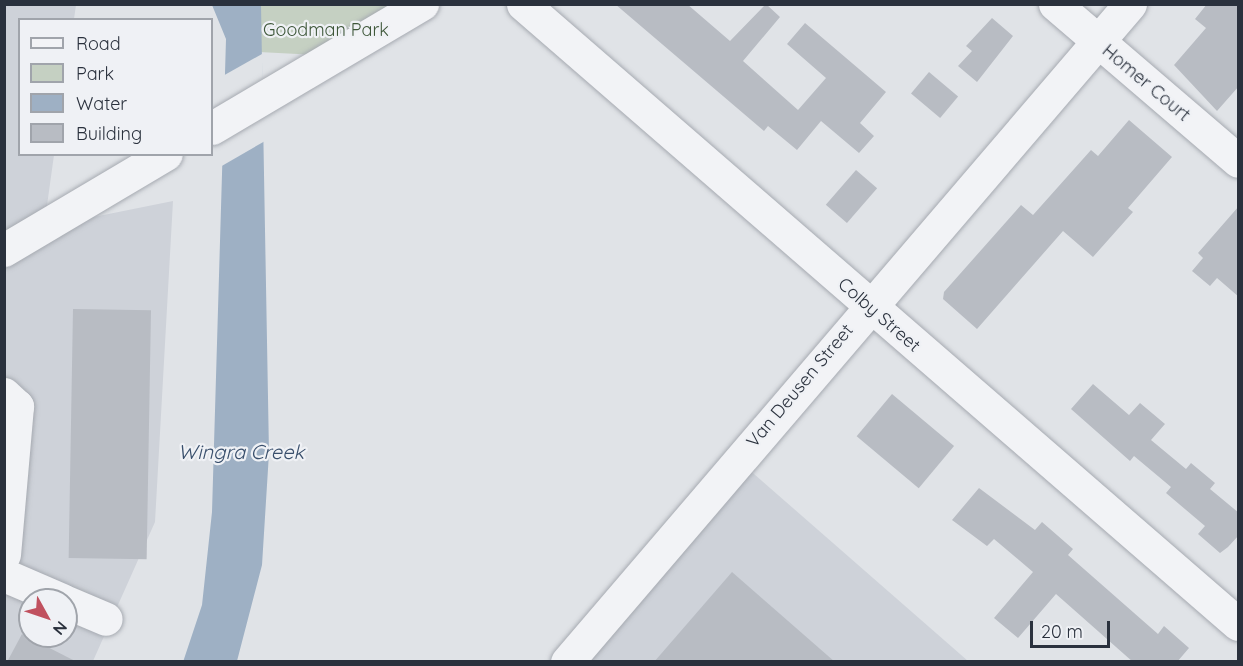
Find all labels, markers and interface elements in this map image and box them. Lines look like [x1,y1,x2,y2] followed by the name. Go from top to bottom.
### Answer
[18,18,213,156] legend
[263,19,389,41] park label: Goodman Park
[76,32,121,55] text: Road
[1098,40,1194,126] street label: Homer Court
[76,62,114,85] text: Park
[76,92,127,115] text: Water
[76,122,142,145] text: Building
[833,273,925,357] street label: Colby Street
[742,320,858,452] street label: Van Deusen Street
[178,439,304,463] water label: Wingra Creek
[18,588,78,648] north arrow
[1033,609,1112,647] scale bar
[49,617,72,639] text: N
[1041,620,1083,643] text: 20 m

